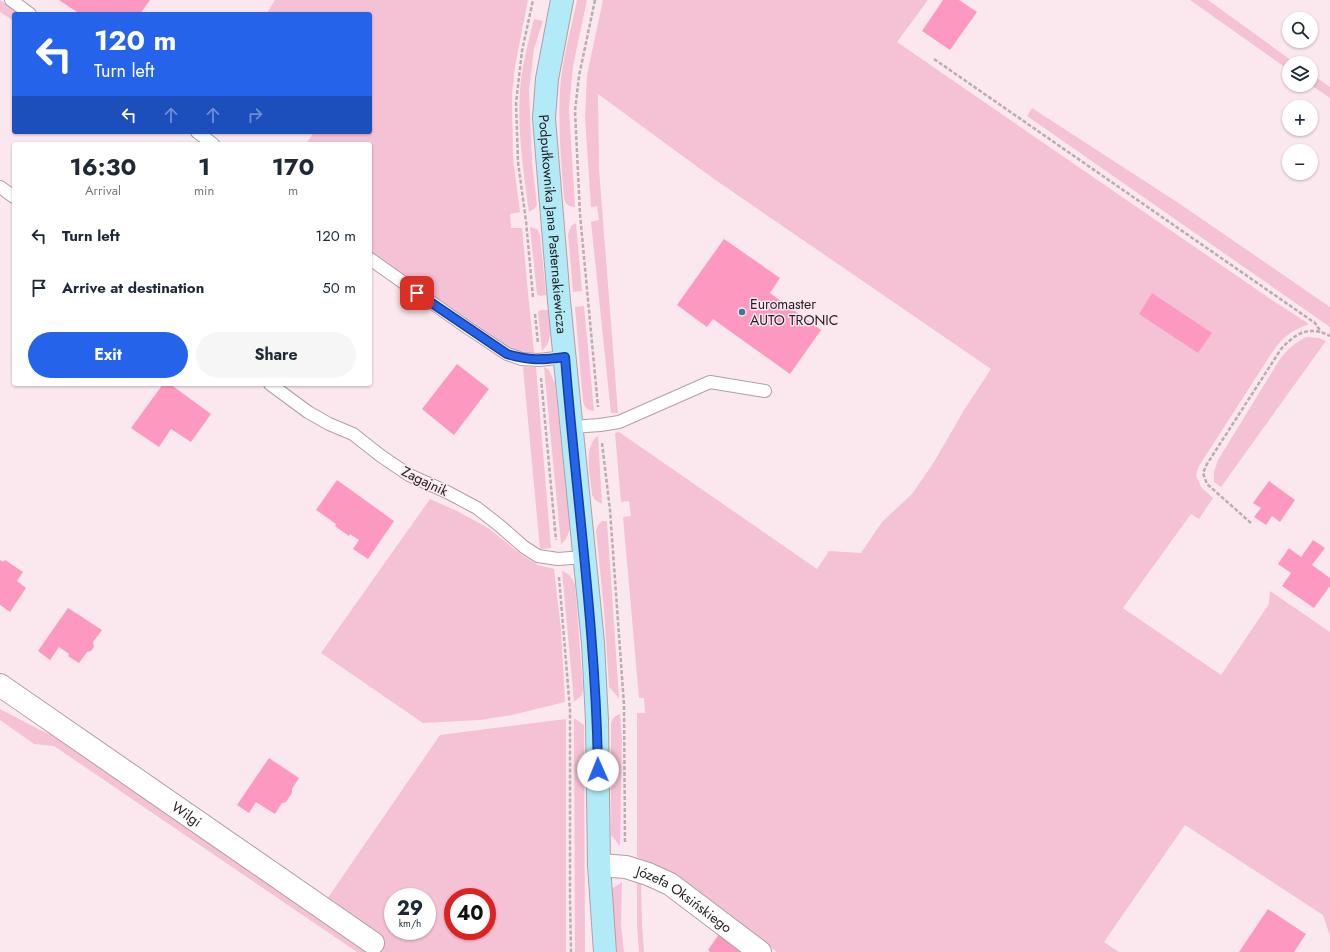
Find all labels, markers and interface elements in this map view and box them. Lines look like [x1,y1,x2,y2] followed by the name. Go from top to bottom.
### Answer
[1282,12,1318,180] map controls
[1282,12,1318,48] button: search
[94,20,177,61] text: 120 m
[28,28,80,80] icon: left
[1282,56,1318,92] button: layers
[94,58,154,84] text: Turn left
[1282,100,1318,136] button: +
[118,104,140,126] icon: left
[160,104,182,126] icon: ahead
[202,104,224,126] icon: ahead
[244,104,266,126] icon: right
[534,114,572,335] street label: Podpułkownika Jana Pasternakiewicza
[1282,144,1318,180] button: −
[70,149,136,184] text: 16:30
[198,149,210,184] text: 1
[272,149,314,184] text: 170
[85,181,121,200] text: Arrival
[194,181,214,200] text: min
[288,181,298,200] text: m
[28,225,50,247] icon: left
[62,225,120,247] text: Turn left
[316,225,356,247] text: 120 m
[400,276,434,310] pin
[28,277,50,299] icon: arrive
[62,277,204,299] text: Arrive at destination
[322,277,356,299] text: 50 m
[406,282,428,304] icon: arrive
[750,294,838,330] place label: Euromaster AUTO TRONIC
[737,307,747,317] marker: Euromaster AUTO TRONIC
[28,332,188,378] button: Exit
[196,332,356,378] button: Share
[398,461,452,501] street label: Zagajnik
[577,749,619,791] position arrow
[168,797,206,832] street label: Wilgi
[632,860,736,938] street label: Józefa Oksińskiego
[444,888,496,940] speed limit sign: 40
[397,894,423,923] text: 29
[399,916,421,931] text: km/h

